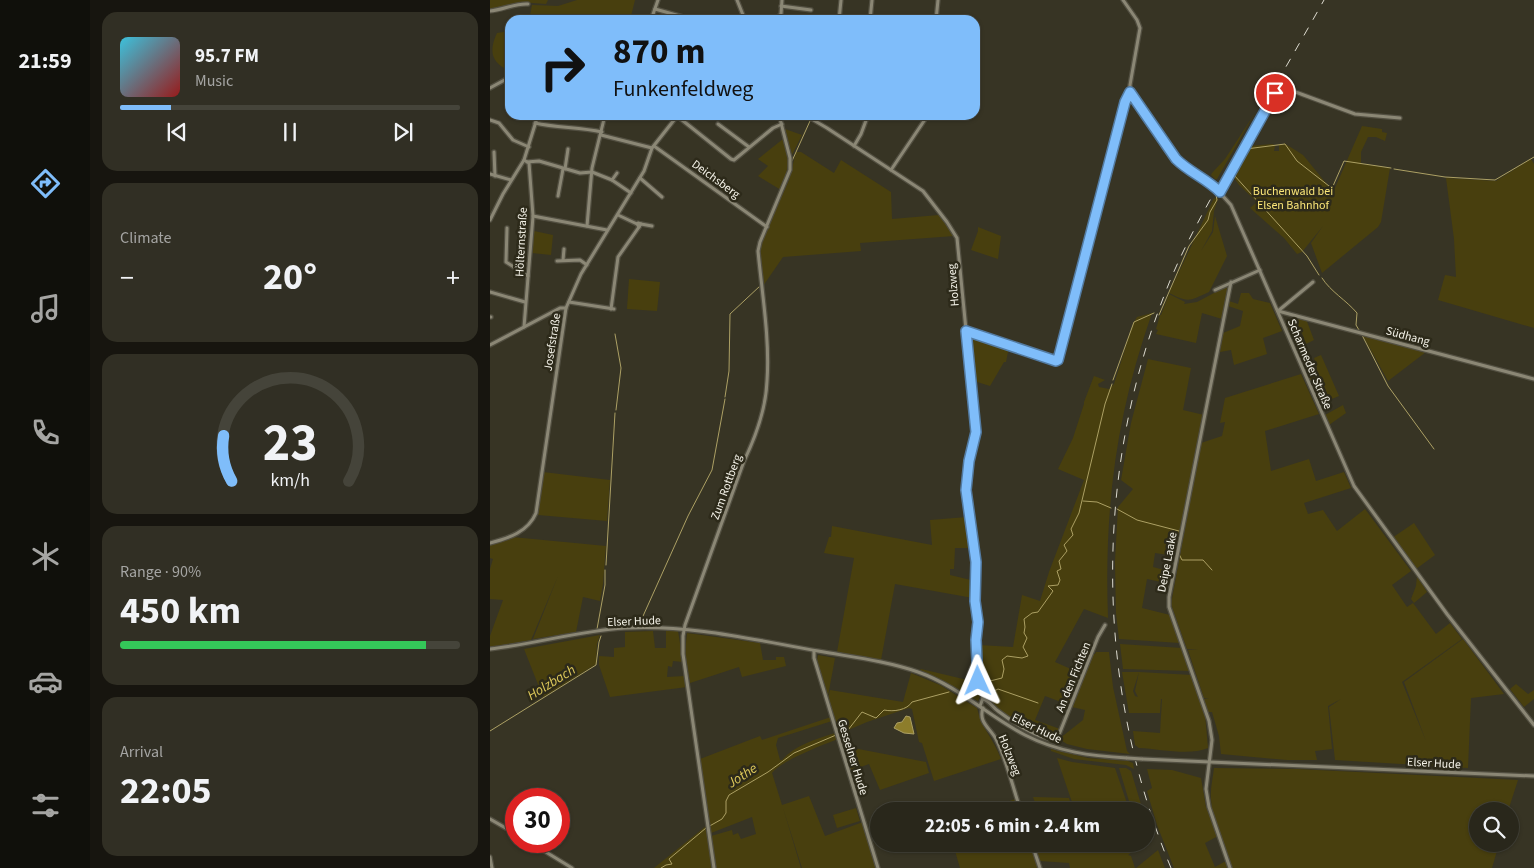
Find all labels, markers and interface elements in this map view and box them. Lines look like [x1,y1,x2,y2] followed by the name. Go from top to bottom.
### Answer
[613,27,705,77] text: 870 m
[530,35,595,100] icon: right
[195,43,259,70] text: 95.7 FM
[18,45,72,77] text: 21:59
[195,70,233,92] text: Music
[1254,72,1296,114] pin
[613,73,753,105] text: Funkenfeldweg
[1261,79,1289,107] icon: arrive
[163,118,191,146] icon: previous
[276,118,304,146] icon: pause
[389,118,417,146] icon: next
[688,156,743,203] street label: Deichsberg
[28,166,63,201] icon: directions
[1253,183,1333,214] park label: Buchenwald bei Elsen Bahnhof
[511,207,532,277] street label: Hölternstraße
[120,227,171,249] text: Climate
[263,250,317,304] text: 20°
[120,258,134,298] text: −
[446,258,460,298] text: +
[943,263,964,307] street label: Holzweg
[28,291,63,326] icon: music
[540,312,565,372] street label: Josefstraße
[1283,316,1336,412] street label: Scharmeder Straße
[1384,322,1432,350] street label: Südhang
[263,407,317,481] text: 23
[28,415,63,450] icon: phone
[707,452,746,522] street label: Zum Rottberg
[270,468,310,493] text: km/h
[1153,531,1182,594] street label: Deipe Laake
[28,539,63,574] icon: climate
[120,561,201,583] text: Range · 90%
[120,584,241,638] text: 450 km
[607,612,661,631] street label: Elser Hude
[1052,640,1095,715] street label: An den Fichten
[951,654,1003,706] position arrow
[524,660,580,706] water label: Holzbach
[28,664,63,699] icon: car
[1009,709,1065,748] street label: Elser Hude
[833,717,872,797] street label: Gesselner Hude
[994,732,1025,778] street label: Holzweg
[120,741,163,763] text: Arrival
[1407,754,1461,773] street label: Elser Hude
[723,759,762,794] water label: Jothe
[120,764,212,818] text: 22:05
[28,788,63,823] icon: filters
[505,788,570,853] speed limit sign: 30
[1469,802,1519,852] map controls
[1469,802,1519,852] button: search
[925,813,1100,840] text: 22:05 · 6 min · 2.4 km

